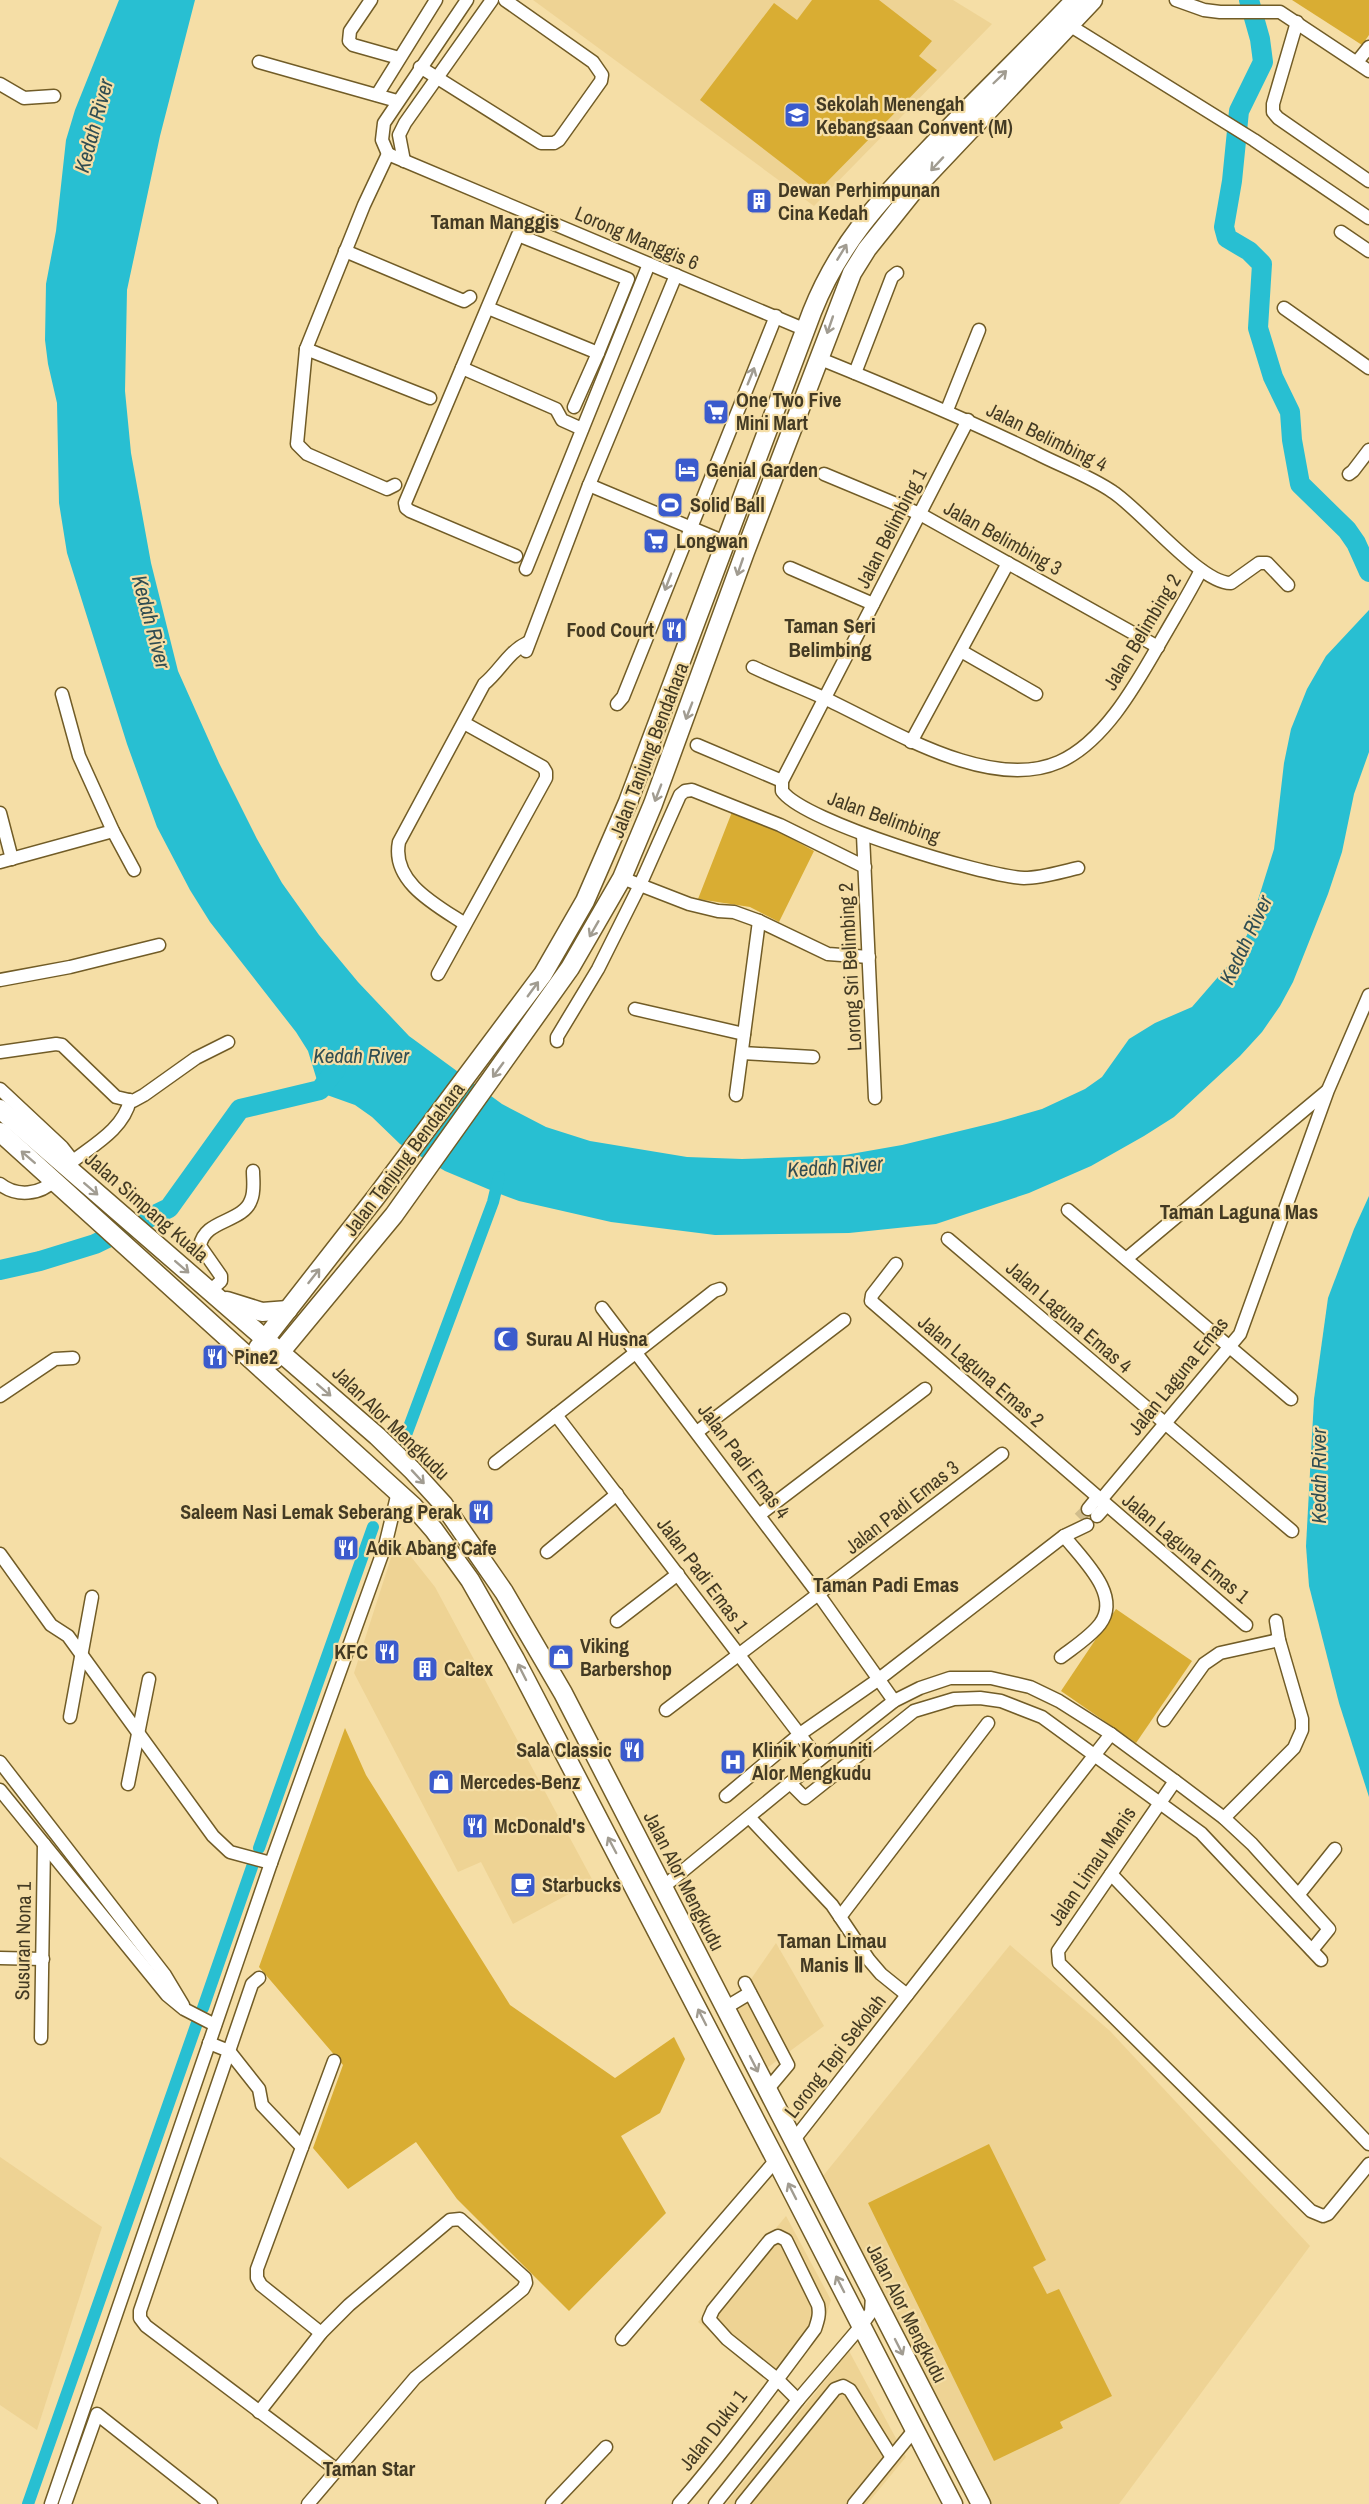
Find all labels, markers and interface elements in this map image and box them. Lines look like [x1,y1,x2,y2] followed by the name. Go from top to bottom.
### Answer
[992,70,1007,84] one-way arrow
[67,75,120,176] water label: Kedah River
[816,90,1013,140] place label: Sekolah Menengah Kebangsaan Convent (M)
[782,100,812,130] school or university icon: Sekolah Menengah Kebangsaan Convent (M)
[930,156,944,171] one-way arrow
[778,176,940,226] place label: Dewan Perhimpunan Cina Kedah
[744,186,774,216] building icon: Dewan Perhimpunan Cina Kedah
[571,199,703,276] street label: Lorong Manggis 6
[431,207,559,236] district label: Taman Manggis
[836,244,848,261] one-way arrow
[824,315,835,334] one-way arrow
[746,367,757,386] one-way arrow
[736,386,841,436] place label: One Two Five Mini Mart
[982,396,1112,477] street label: Jalan Belimbing 4
[701,397,731,427] supermarket icon: One Two Five Mini Mart
[672,455,702,485] hotel icon: Genial Garden
[706,456,818,483] place label: Genial Garden
[849,463,932,592] street label: Jalan Belimbing 1
[655,490,685,520] sports icon: Solid Ball
[690,491,765,518] place label: Solid Ball
[939,494,1067,581] street label: Jalan Belimbing 3
[641,526,671,556] supermarket icon: Longwan
[676,527,748,554] place label: Longwan
[733,557,744,576] one-way arrow
[1096,569,1187,695] street label: Jalan Belimbing 2
[125,572,178,673] water label: Kedah River
[662,572,673,591] one-way arrow
[784,611,876,664] district label: Taman Seri Belimbing
[659,615,689,645] restaurant icon: Food Court
[566,616,655,643] place label: Food Court
[603,658,694,842] street label: Jalan Tanjung Bendahara
[682,701,693,720] one-way arrow
[651,783,662,802] one-way arrow
[824,784,944,849] street label: Jalan Belimbing
[832,882,867,1052] street label: Lorong Sri Belimbing 2
[1212,889,1279,989] water label: Kedah River
[588,920,600,937] one-way arrow
[527,981,539,997] one-way arrow
[313,1041,410,1070] water label: Kedah River
[492,1062,504,1078] one-way arrow
[337,1076,470,1241] street label: Jalan Tanjung Bendahara
[80,1145,215,1268] street label: Jalan Simpang Kuala
[786,1149,885,1184] water label: Kedah River
[21,1150,36,1164] one-way arrow
[83,1182,98,1196] one-way arrow
[1160,1197,1318,1226] district label: Taman Laguna Mas
[1001,1254,1138,1379] street label: Jalan Laguna Emas 4
[174,1260,189,1274] one-way arrow
[308,1268,321,1284] one-way arrow
[913,1308,1050,1433] street label: Jalan Laguna Emas 2
[1122,1311,1234,1441] street label: Jalan Laguna Emas
[491,1324,521,1354] mosque icon: Surau Al Husna
[526,1325,648,1352] place label: Surau Al Husna
[200,1342,230,1372] restaurant icon: Pine2
[234,1343,278,1370] place label: Pine2
[327,1360,456,1486] street label: Jalan Alor Mengkudu
[316,1383,331,1397] one-way arrow
[692,1398,797,1524] street label: Jalan Padi Emas 4
[1304,1427,1333,1524] water label: Kedah River
[839,1454,964,1560] street label: Jalan Padi Emas 3
[411,1469,425,1484] one-way arrow
[1117,1486,1256,1609] street label: Jalan Laguna Emas 1
[466,1497,496,1527] restaurant icon: Saleem Nasi Lemak Seberang Perak
[180,1498,463,1525] place label: Saleem Nasi Lemak Seberang Perak
[651,1512,756,1638] street label: Jalan Padi Emas 1
[331,1533,361,1563] restaurant icon: Adik Abang Cafe
[366,1534,497,1561] place label: Adik Abang Cafe
[813,1570,959,1599] district label: Taman Padi Emas
[580,1632,672,1682] place label: Viking Barbershop
[372,1637,402,1667] restaurant icon: KFC
[334,1638,368,1665] place label: KFC
[546,1642,576,1672] shop icon: Viking Barbershop
[410,1654,440,1684] building icon: Caltex
[444,1655,494,1682] place label: Caltex
[516,1663,527,1681] one-way arrow
[617,1735,647,1765] restaurant icon: Sala Classic
[516,1736,612,1763] place label: Sala Classic
[752,1736,872,1786] place label: Klinik Komuniti Alor Mengkudu
[718,1747,748,1777] hospital icon: Klinik Komuniti Alor Mengkudu
[426,1767,456,1797] shop icon: Mercedes-Benz
[460,1768,580,1795] place label: Mercedes-Benz
[1042,1801,1142,1931] street label: Jalan Limau Manis
[638,1806,731,1955] street label: Jalan Alor Mengkudu
[460,1811,490,1841] restaurant icon: McDonald's
[494,1812,585,1839] place label: McDonald's
[605,1836,617,1854] one-way arrow
[508,1870,538,1900] cafe icon: Starbucks
[542,1871,621,1898] place label: Starbucks
[8,1881,37,2000] street label: Susuran Nona 1
[777,1926,887,1979] district label: Taman Limau Manis Ⅱ
[778,1988,891,2123] street label: Lorong Tepi Sekolah
[696,2009,708,2027] one-way arrow
[748,2055,760,2073] one-way arrow
[786,2182,797,2200] one-way arrow
[861,2238,954,2387] street label: Jalan Alor Mengkudu
[834,2276,845,2294] one-way arrow
[894,2337,905,2355] one-way arrow
[672,2384,753,2476] street label: Jalan Duku 1
[323,2454,416,2483] district label: Taman Star

